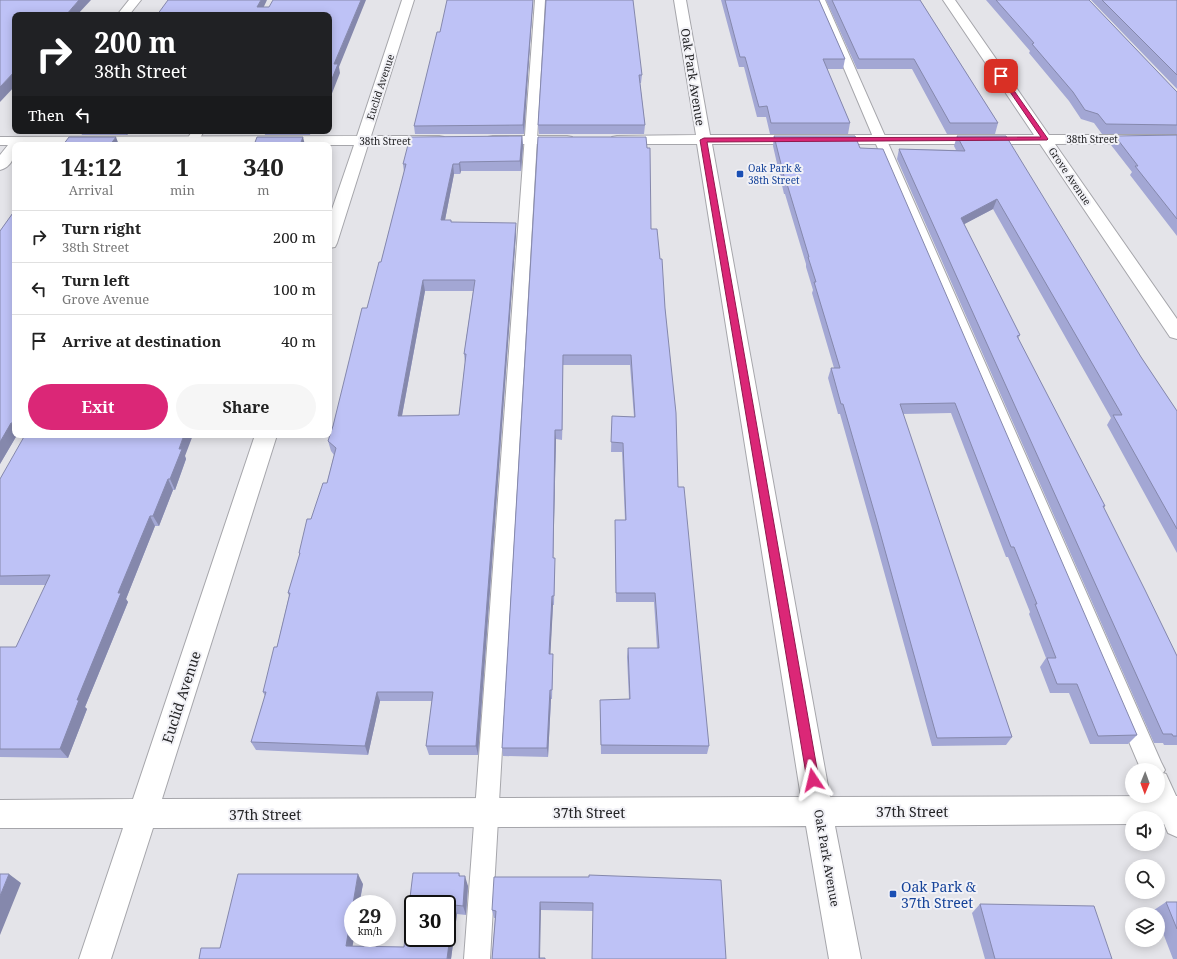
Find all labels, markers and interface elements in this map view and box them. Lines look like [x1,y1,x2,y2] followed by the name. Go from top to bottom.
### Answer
[94,23,176,61] text: 200 m
[677,27,709,127] street label: Oak Park Avenue
[28,28,80,80] icon: right
[363,52,397,122] street label: Euclid Avenue
[94,59,187,83] text: 38th Street
[984,59,1018,93] pin
[990,65,1012,87] icon: arrive
[72,104,94,126] icon: left
[28,105,64,125] text: Then
[1066,132,1118,146] street label: 38th Street
[359,134,411,148] street label: 38th Street
[1045,144,1095,208] street label: Grove Avenue
[60,150,122,183] text: 14:12
[176,150,189,183] text: 1
[243,150,284,183] text: 340
[748,161,802,187] place label: Oak Park & 38th Street
[735,169,745,179] marker: Oak Park & 38th Street
[69,181,113,199] text: Arrival
[170,181,195,199] text: min
[257,181,270,199] text: m
[62,218,141,238] text: Turn right
[28,226,50,248] icon: right
[273,227,316,247] text: 200 m
[62,238,129,256] text: 38th Street
[62,270,130,290] text: Turn left
[28,278,50,300] icon: left
[273,279,316,299] text: 100 m
[62,290,149,308] text: Grove Avenue
[28,330,50,352] icon: arrive
[62,331,221,351] text: Arrive at destination
[281,331,316,351] text: 40 m
[28,384,168,430] button: Exit
[176,384,316,430] button: Share
[157,649,205,745] street label: Euclid Avenue
[792,759,834,801] position arrow
[1125,763,1165,803] north arrow
[1125,763,1165,947] map controls
[876,802,948,821] street label: 37th Street
[553,803,625,822] street label: 37th Street
[229,805,301,824] street label: 37th Street
[810,808,844,908] street label: Oak Park Avenue
[1125,811,1165,851] button: sound
[1125,859,1165,899] button: search
[901,877,977,912] place label: Oak Park & 37th Street
[888,889,898,899] marker: Oak Park & 37th Street
[404,895,456,947] speed limit sign: 30
[359,902,381,929] text: 29
[1125,907,1165,947] button: layers
[358,924,382,938] text: km/h

